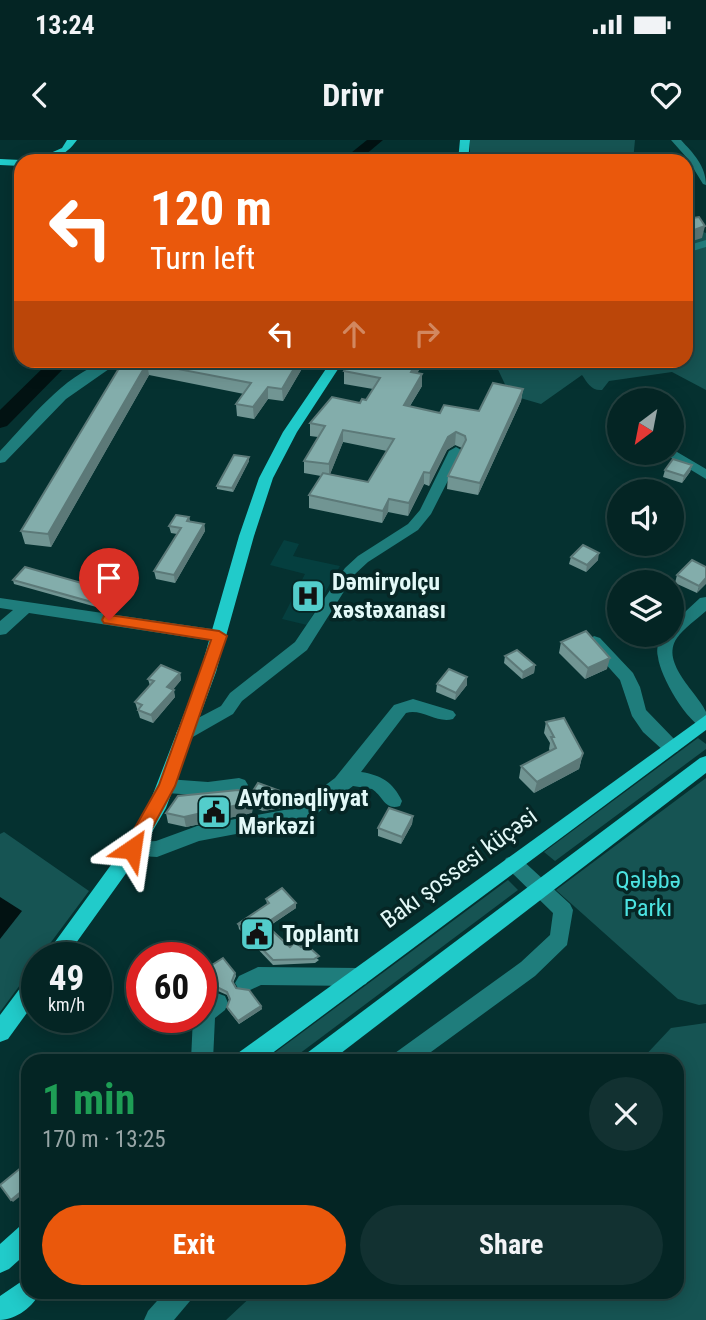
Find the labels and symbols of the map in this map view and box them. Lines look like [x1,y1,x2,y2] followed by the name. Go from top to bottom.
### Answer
[607,388,684,466] north arrow
[79,548,139,620] pin
[332,568,446,624] place label: Dəmiryolçu xəstəxanası
[289,577,327,615] hospital icon: Dəmiryolçu xəstəxanası
[238,784,368,840] place label: Avtonəqliyyat Mərkəzi
[195,793,233,831] public building icon: Avtonəqliyyat Mərkəzi
[376,802,542,934] street label: Bakı şossesi küçəsi
[95,812,169,886] position arrow
[615,866,681,922] park label: Qələbə Parkı
[238,915,276,953] public building icon: Toplantı
[282,920,359,948] place label: Toplantı
[126,942,217,1033] speed limit sign: 60

